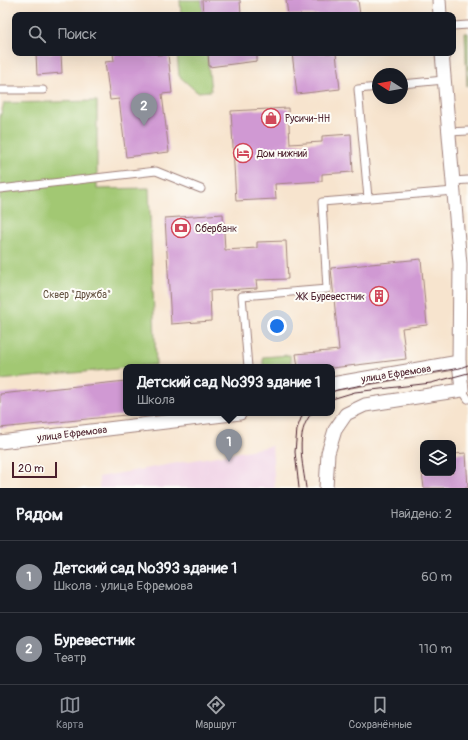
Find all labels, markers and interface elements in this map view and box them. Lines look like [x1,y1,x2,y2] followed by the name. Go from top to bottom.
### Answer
[12,12,456,56] search box
[26,23,48,45] icon: search
[58,25,97,44] text: Поиск
[372,68,408,104] north arrow
[131,93,157,126] pin: 2
[260,107,282,129] shop icon: Русичи-НН
[285,113,330,125] place label: Русичи-НН
[232,142,254,164] hotel icon: Дом нижний
[256,148,307,160] place label: Дом нижний
[170,217,192,239] bank icon: Сбербанк
[195,223,237,235] place label: Сбербанк
[368,285,390,307] building icon: ЖК Буревестник
[43,289,111,301] park label: Сквер "Дружба"
[295,291,365,303] place label: ЖК Буревестник
[267,316,287,336] your location
[359,362,432,386] street label: улица Ефремова
[123,364,335,416] popup
[137,373,321,392] text: Детский сад №393 здание 1
[137,392,175,408] text: Школа
[35,424,108,444] street label: улица Ефремова
[216,429,242,462] pin: 1
[420,440,456,476] map controls
[420,440,456,476] button: layers
[12,460,57,479] scale bar
[18,462,44,475] text: 20 m
[16,504,63,525] text: Рядом
[390,506,452,522] text: Найдено: 2
[54,559,237,578] text: Детский сад №393 здание 1
[26,569,32,585] text: 1
[421,569,452,585] text: 60 m
[54,578,193,594] text: Школа · улица Ефремова
[54,631,135,650] text: Буревестник
[25,641,33,657] text: 2
[419,641,452,657] text: 110 m
[54,650,86,666] text: Театр
[56,694,83,731] tab: Карта
[195,694,237,731] tab: Маршрут
[349,694,412,731] tab: Сохранённые

